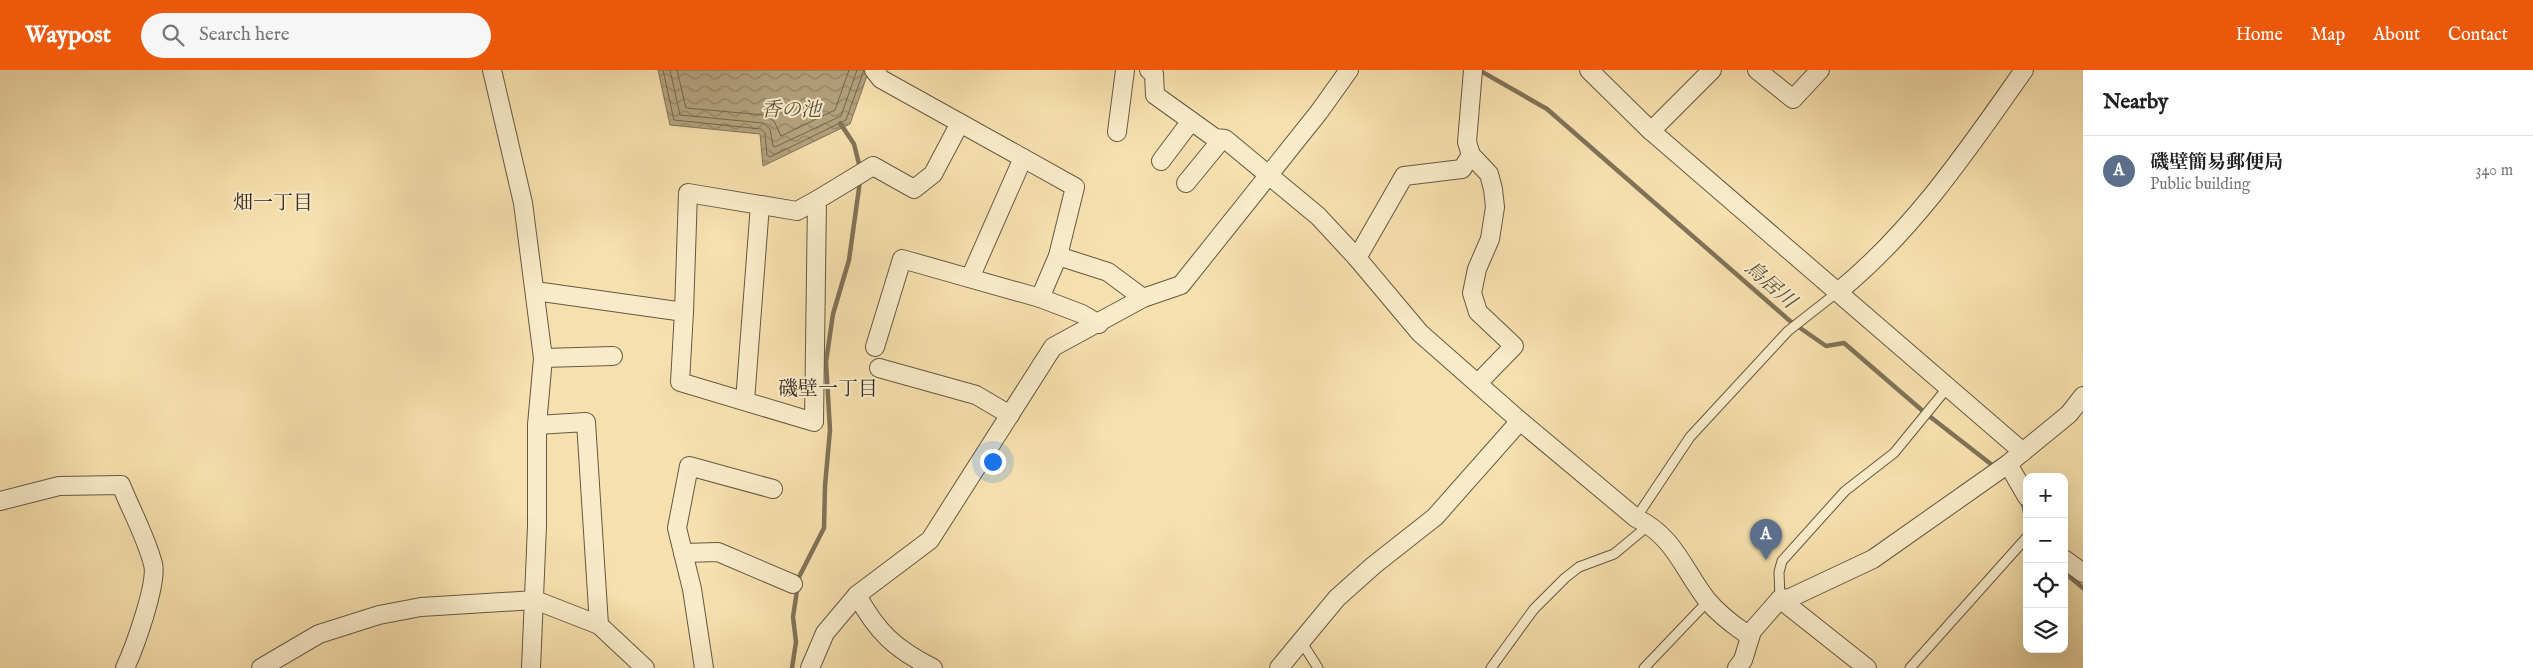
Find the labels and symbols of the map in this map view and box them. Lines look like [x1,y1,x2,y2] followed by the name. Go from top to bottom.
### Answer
[761,98,823,123] water label: 香の池
[233,191,313,216] district label: 畑一丁目
[1739,256,1802,316] water label: 鳥居川
[778,377,878,402] district label: 磯壁一丁目
[980,449,1006,475] your location
[1750,519,1782,560] pin: A

